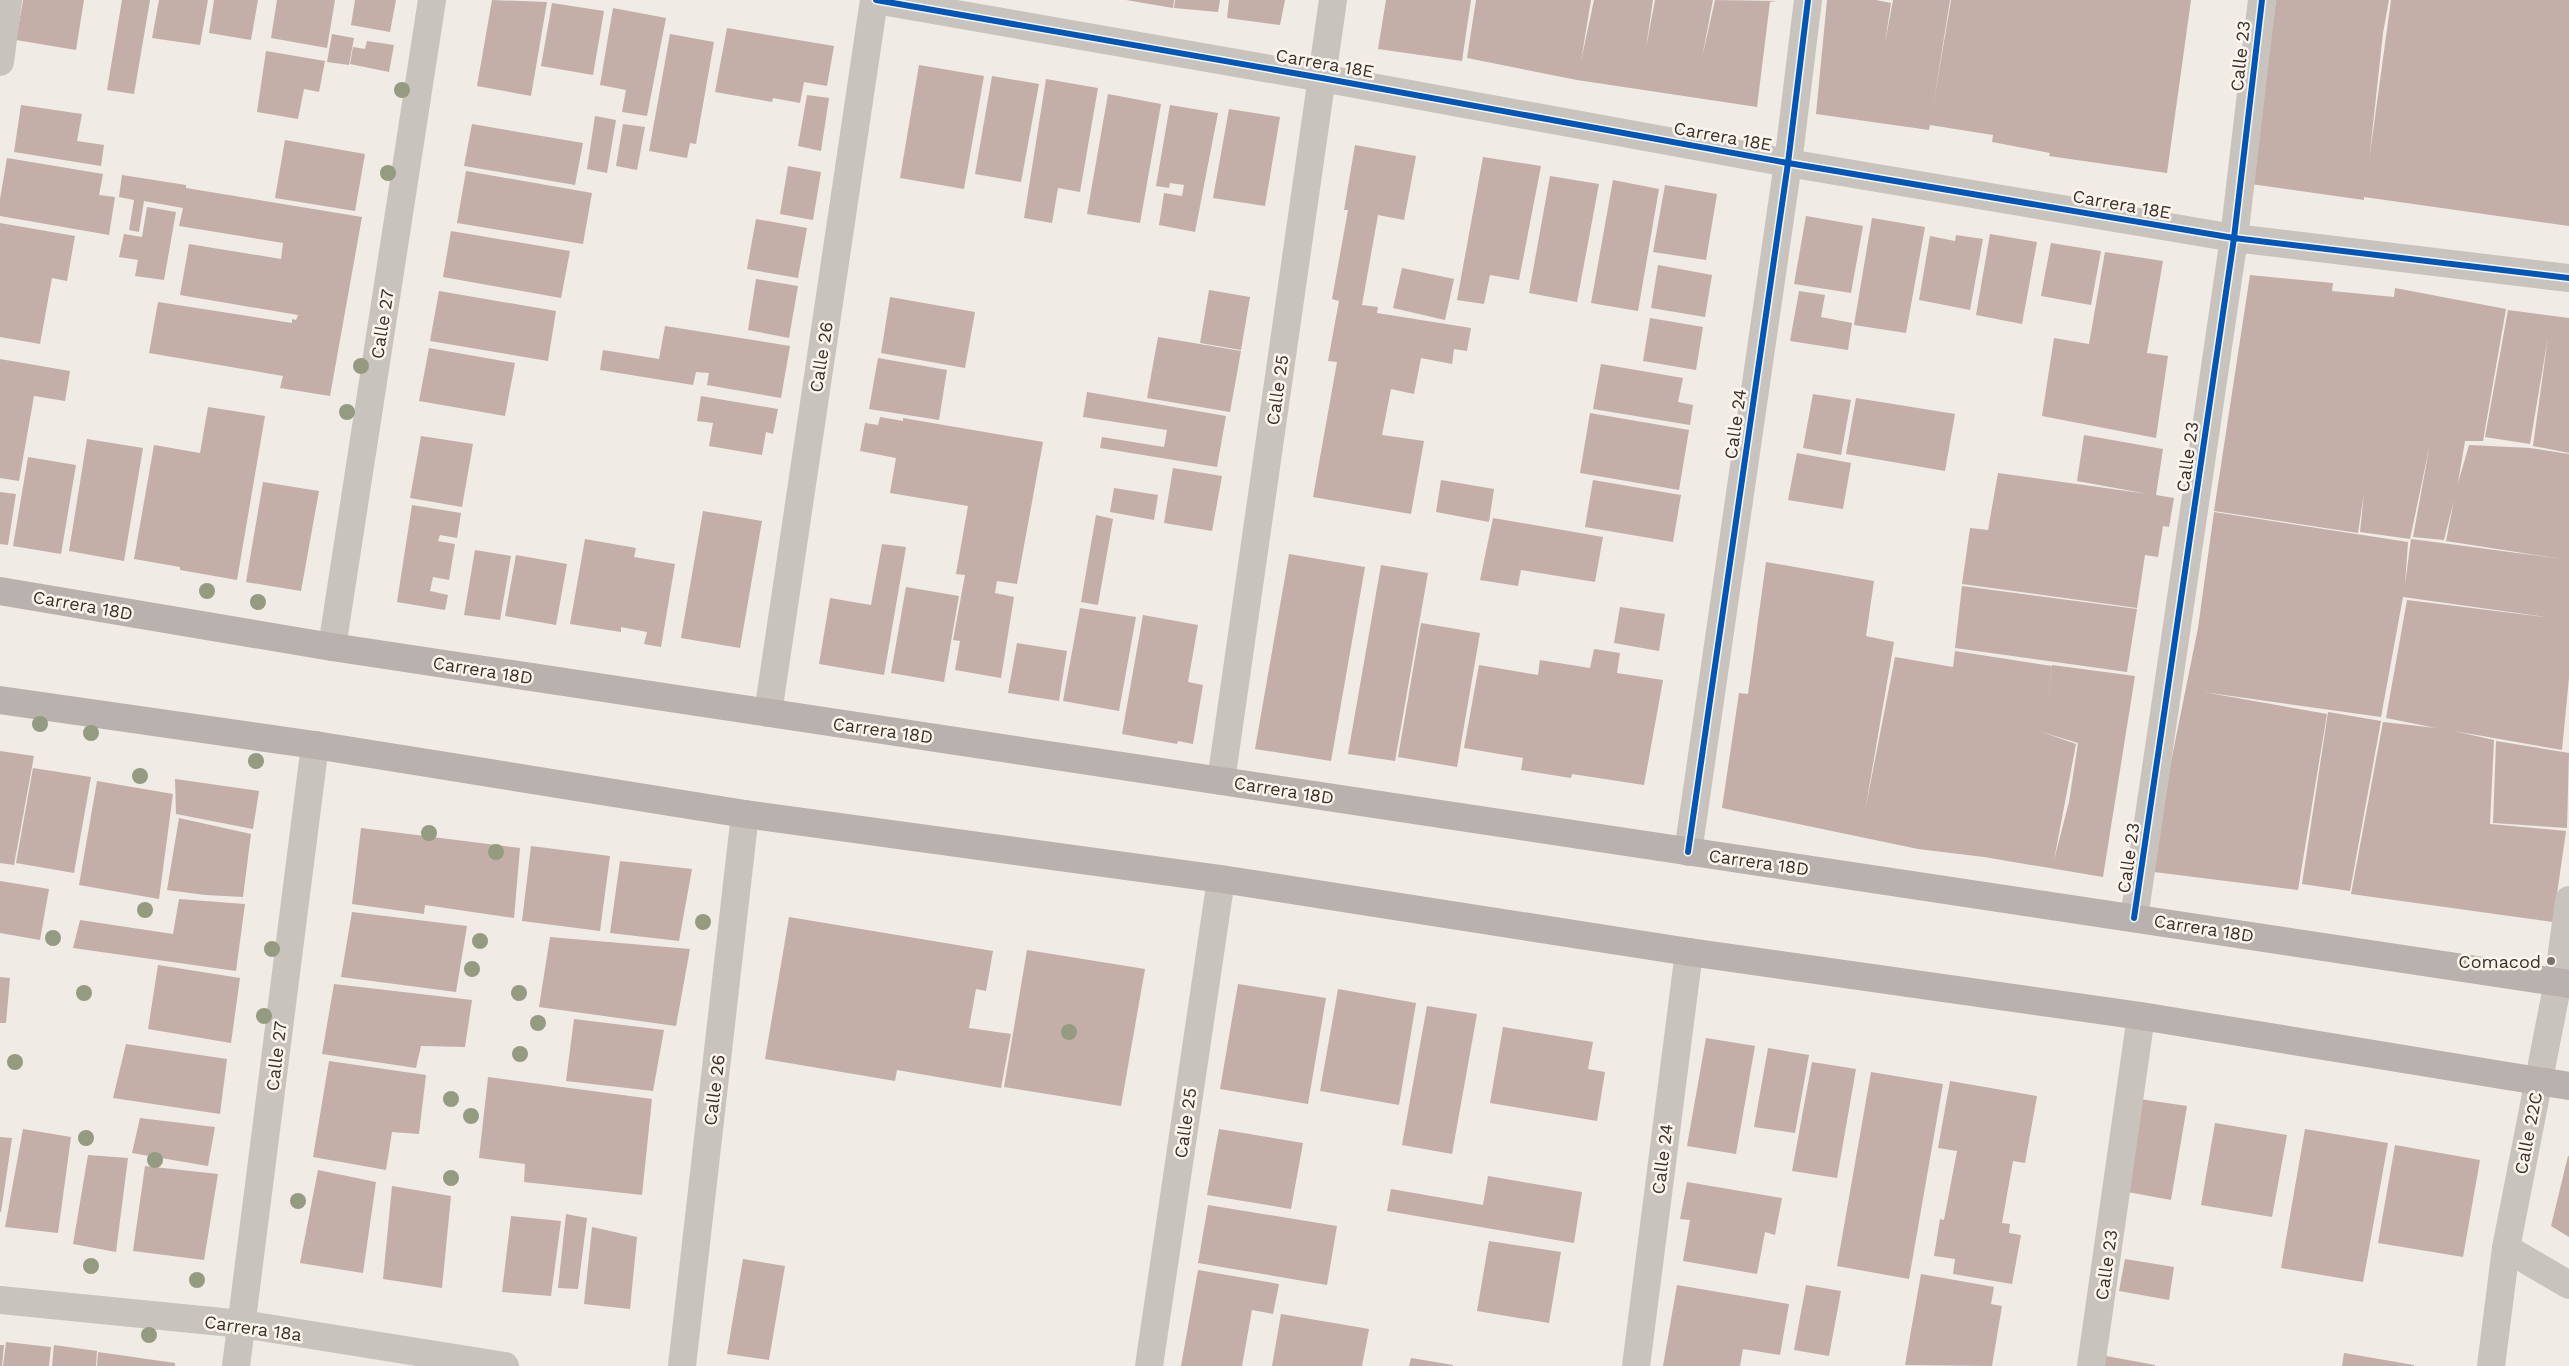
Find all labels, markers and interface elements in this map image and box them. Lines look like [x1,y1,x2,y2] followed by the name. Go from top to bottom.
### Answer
[2226,20,2254,92] street label: Calle 23
[1274,44,1376,82] street label: Carrera 18E
[1672,117,1774,155] street label: Carrera 18E
[2071,185,2173,223] street label: Carrera 18E
[366,288,398,360] street label: Calle 27
[805,320,837,394] street label: Calle 26
[1262,353,1292,427] street label: Calle 25
[1720,387,1750,461] street label: Calle 24
[2172,420,2202,494] street label: Calle 23
[31,586,135,624] street label: Carrera 18D
[431,652,535,688] street label: Carrera 18D
[831,713,935,747] street label: Carrera 18D
[1232,772,1336,808] street label: Carrera 18D
[2113,821,2143,895] street label: Calle 23
[1707,845,1811,879] street label: Carrera 18D
[2152,910,2256,946] street label: Carrera 18D
[2458,951,2541,972] place label: Comacod
[2545,955,2557,967] marker: Comacod
[261,1020,291,1092] street label: Calle 27
[699,1053,729,1127] street label: Calle 26
[1170,1086,1200,1160] street label: Calle 25
[2510,1090,2546,1176] street label: Calle 22C
[1647,1122,1677,1196] street label: Calle 24
[2091,1228,2121,1302] street label: Calle 23
[203,1311,303,1345] street label: Carrera 18a

